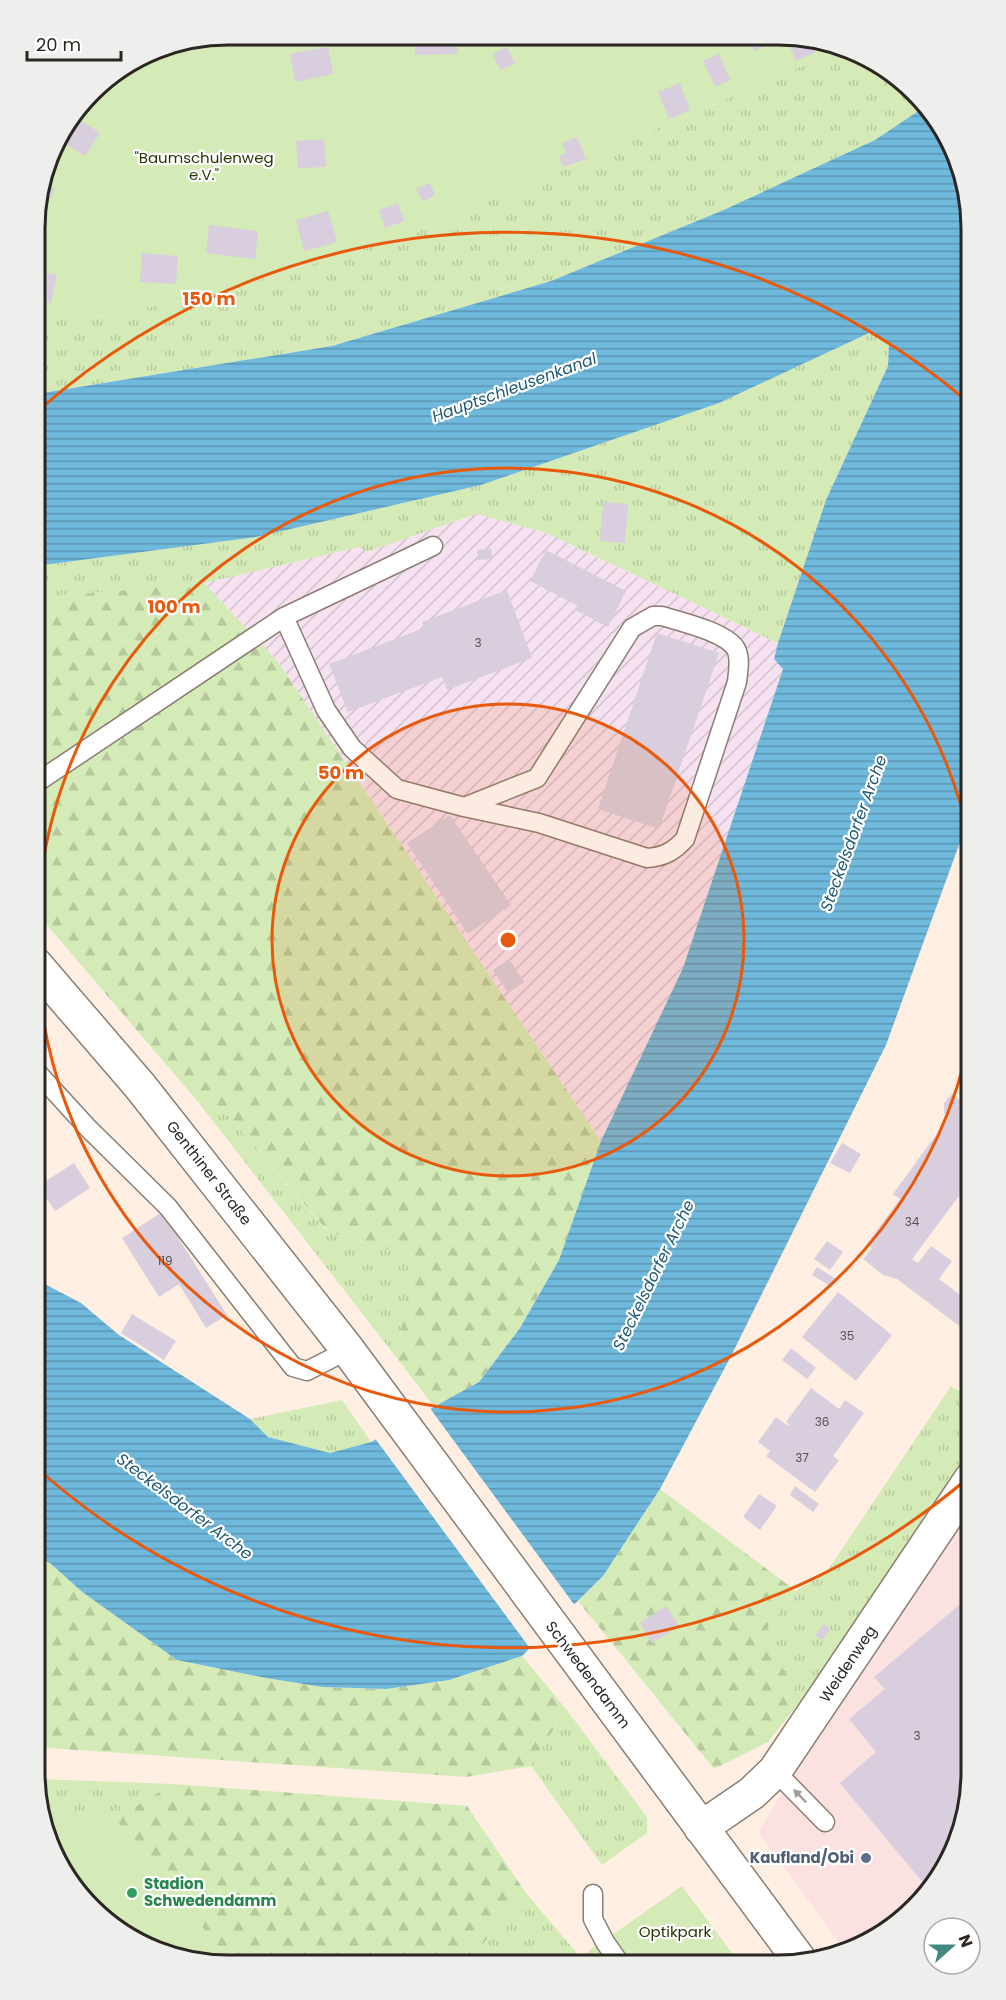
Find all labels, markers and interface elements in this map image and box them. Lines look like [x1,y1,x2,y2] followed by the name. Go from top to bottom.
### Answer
[27,24,122,62] scale bar
[36,32,81,57] text: 20 m
[134,147,274,185] park label: "Baumschulenweg e.V."
[182,286,236,311] text: 150 m
[429,347,600,428] water label: Hauptschleusenkanal
[147,594,201,619] text: 100 m
[474,634,482,651] house number: 3
[814,752,892,915] water label: Steckelsdorfer Arche
[318,760,364,785] text: 50 m
[498,930,518,950] centre of rings
[162,1116,257,1229] street label: Genthiner Straße
[607,1196,700,1354] water label: Steckelsdorfer Arche
[905,1213,920,1230] house number: 34
[157,1252,173,1269] house number: 119
[840,1327,854,1344] house number: 35
[815,1413,829,1430] house number: 36
[112,1448,257,1565] water label: Steckelsdorfer Arche
[795,1449,809,1466] house number: 37
[541,1617,636,1733] street label: Schwedendamm
[814,1621,881,1706] street label: Weidenweg
[913,1727,921,1744] house number: 3
[793,1790,807,1804] one-way arrow
[750,1847,854,1868] place label: Kaufland/Obi
[859,1851,873,1865] marker: Kaufland/Obi
[144,1873,276,1911] place label: Stadion Schwedendamm
[125,1886,139,1900] marker: Stadion Schwedendamm
[922,1916,982,1976] north arrow
[639,1921,711,1942] park label: Optikpark
[953,1931,978,1951] text: N

